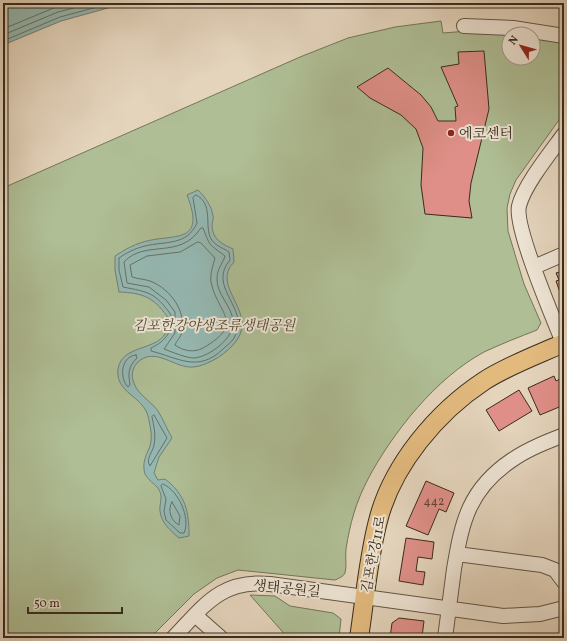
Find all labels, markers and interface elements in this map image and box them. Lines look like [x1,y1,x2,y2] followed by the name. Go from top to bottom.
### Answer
[501,26,541,66] north arrow
[506,33,523,49] text: N
[459,125,513,144] place label: 에코센터
[446,128,456,138] marker: 에코센터
[133,317,297,336] park label: 김포한강야생조류생태공원
[424,494,444,510] house number: 442
[358,513,391,595] street label: 김포한강11로
[252,577,321,602] street label: 생태공원길
[28,589,122,615] scale bar
[34,596,60,612] text: 50 m

